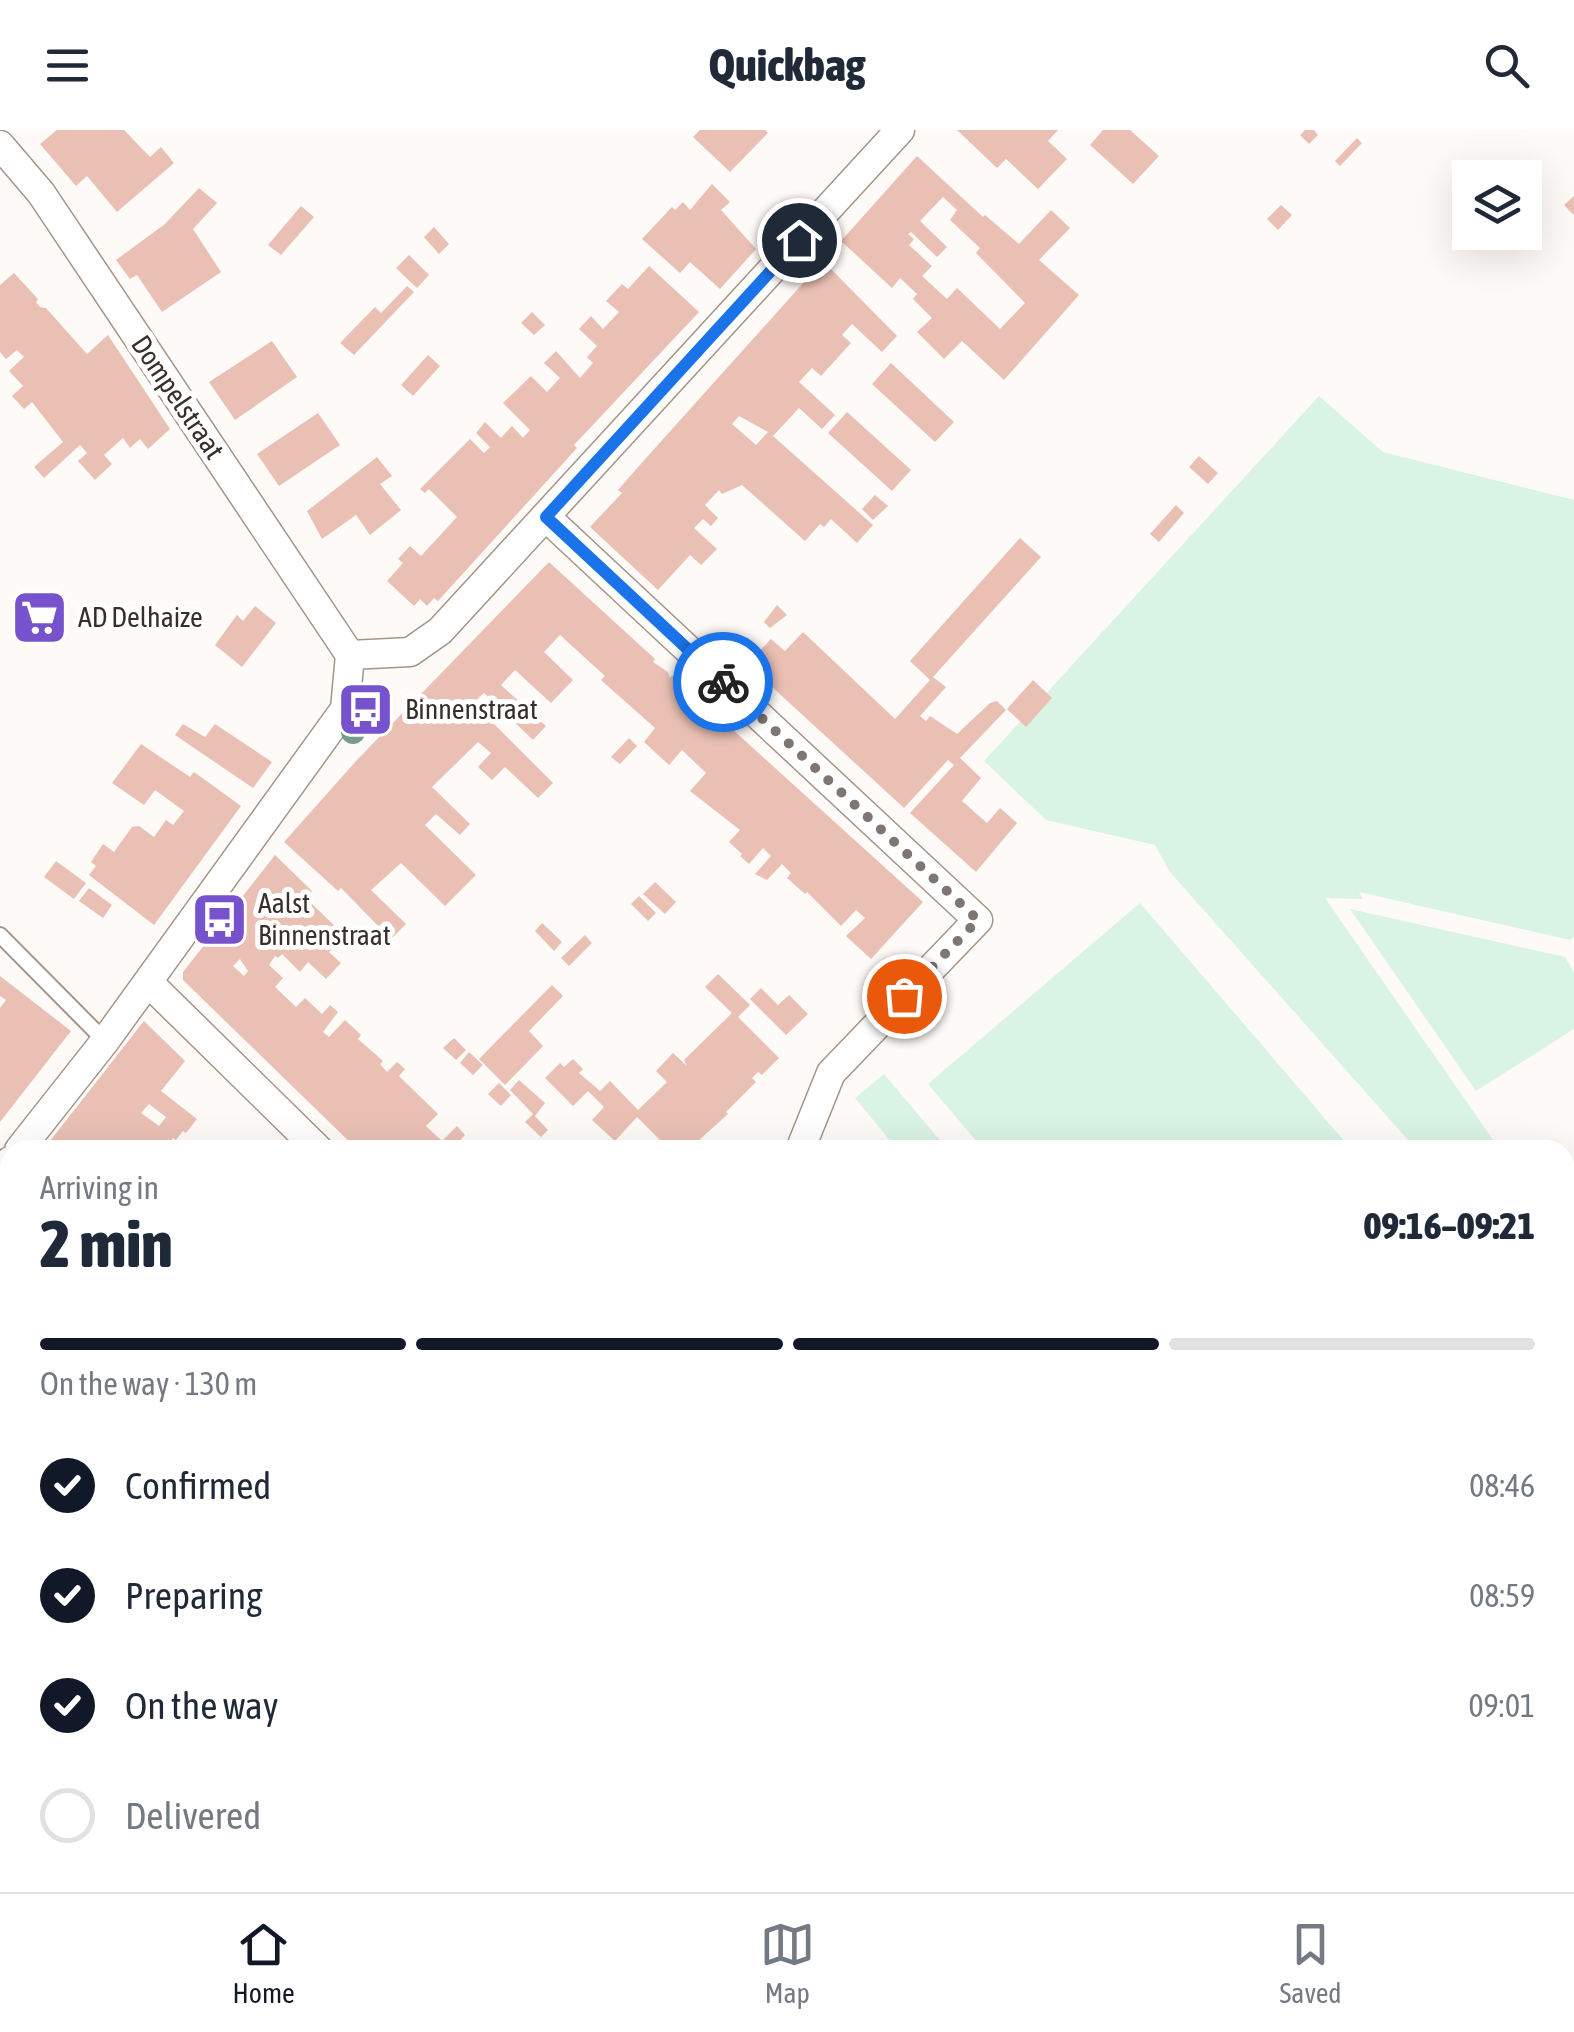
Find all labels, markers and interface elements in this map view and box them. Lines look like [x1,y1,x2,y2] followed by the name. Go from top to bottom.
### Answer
[40,38,95,93] icon: menu
[1479,38,1534,93] icon: search
[709,39,865,91] text: Quickbag
[1452,160,1542,250] map controls
[1452,160,1542,250] button: layers
[757,198,842,283] pin
[772,213,827,268] icon: home
[125,329,231,465] street label: Dompelstraat
[9,587,69,647] supermarket icon: AD Delhaize
[78,601,203,633] place label: AD Delhaize
[673,632,773,732] courier
[696,655,751,710] icon: bike
[336,679,396,739] bus stop icon: Binnenstraat
[405,693,538,725] place label: Binnenstraat
[258,887,391,951] place label: Aalst Binnenstraat
[189,889,249,949] bus stop icon: Aalst Binnenstraat
[862,954,947,1039] pin
[877,969,932,1024] icon: bag
[40,1169,159,1206] text: Arriving in
[1363,1204,1535,1247] text: 09:16–09:21
[40,1206,173,1281] text: 2 min
[40,1365,257,1402] text: On the way · 130 m
[40,1458,95,1513] icon: check
[125,1464,271,1507] text: Confirmed
[1469,1467,1535,1504] text: 08:46
[40,1568,95,1623] icon: check
[125,1574,263,1617] text: Preparing
[1469,1577,1535,1614] text: 08:59
[40,1678,95,1733] icon: check
[125,1684,278,1727] text: On the way
[1469,1687,1535,1724] text: 09:01
[125,1794,261,1837] text: Delivered
[232,1917,295,2009] tab: Home
[760,1917,815,2009] tab: Map
[1280,1917,1342,2009] tab: Saved

